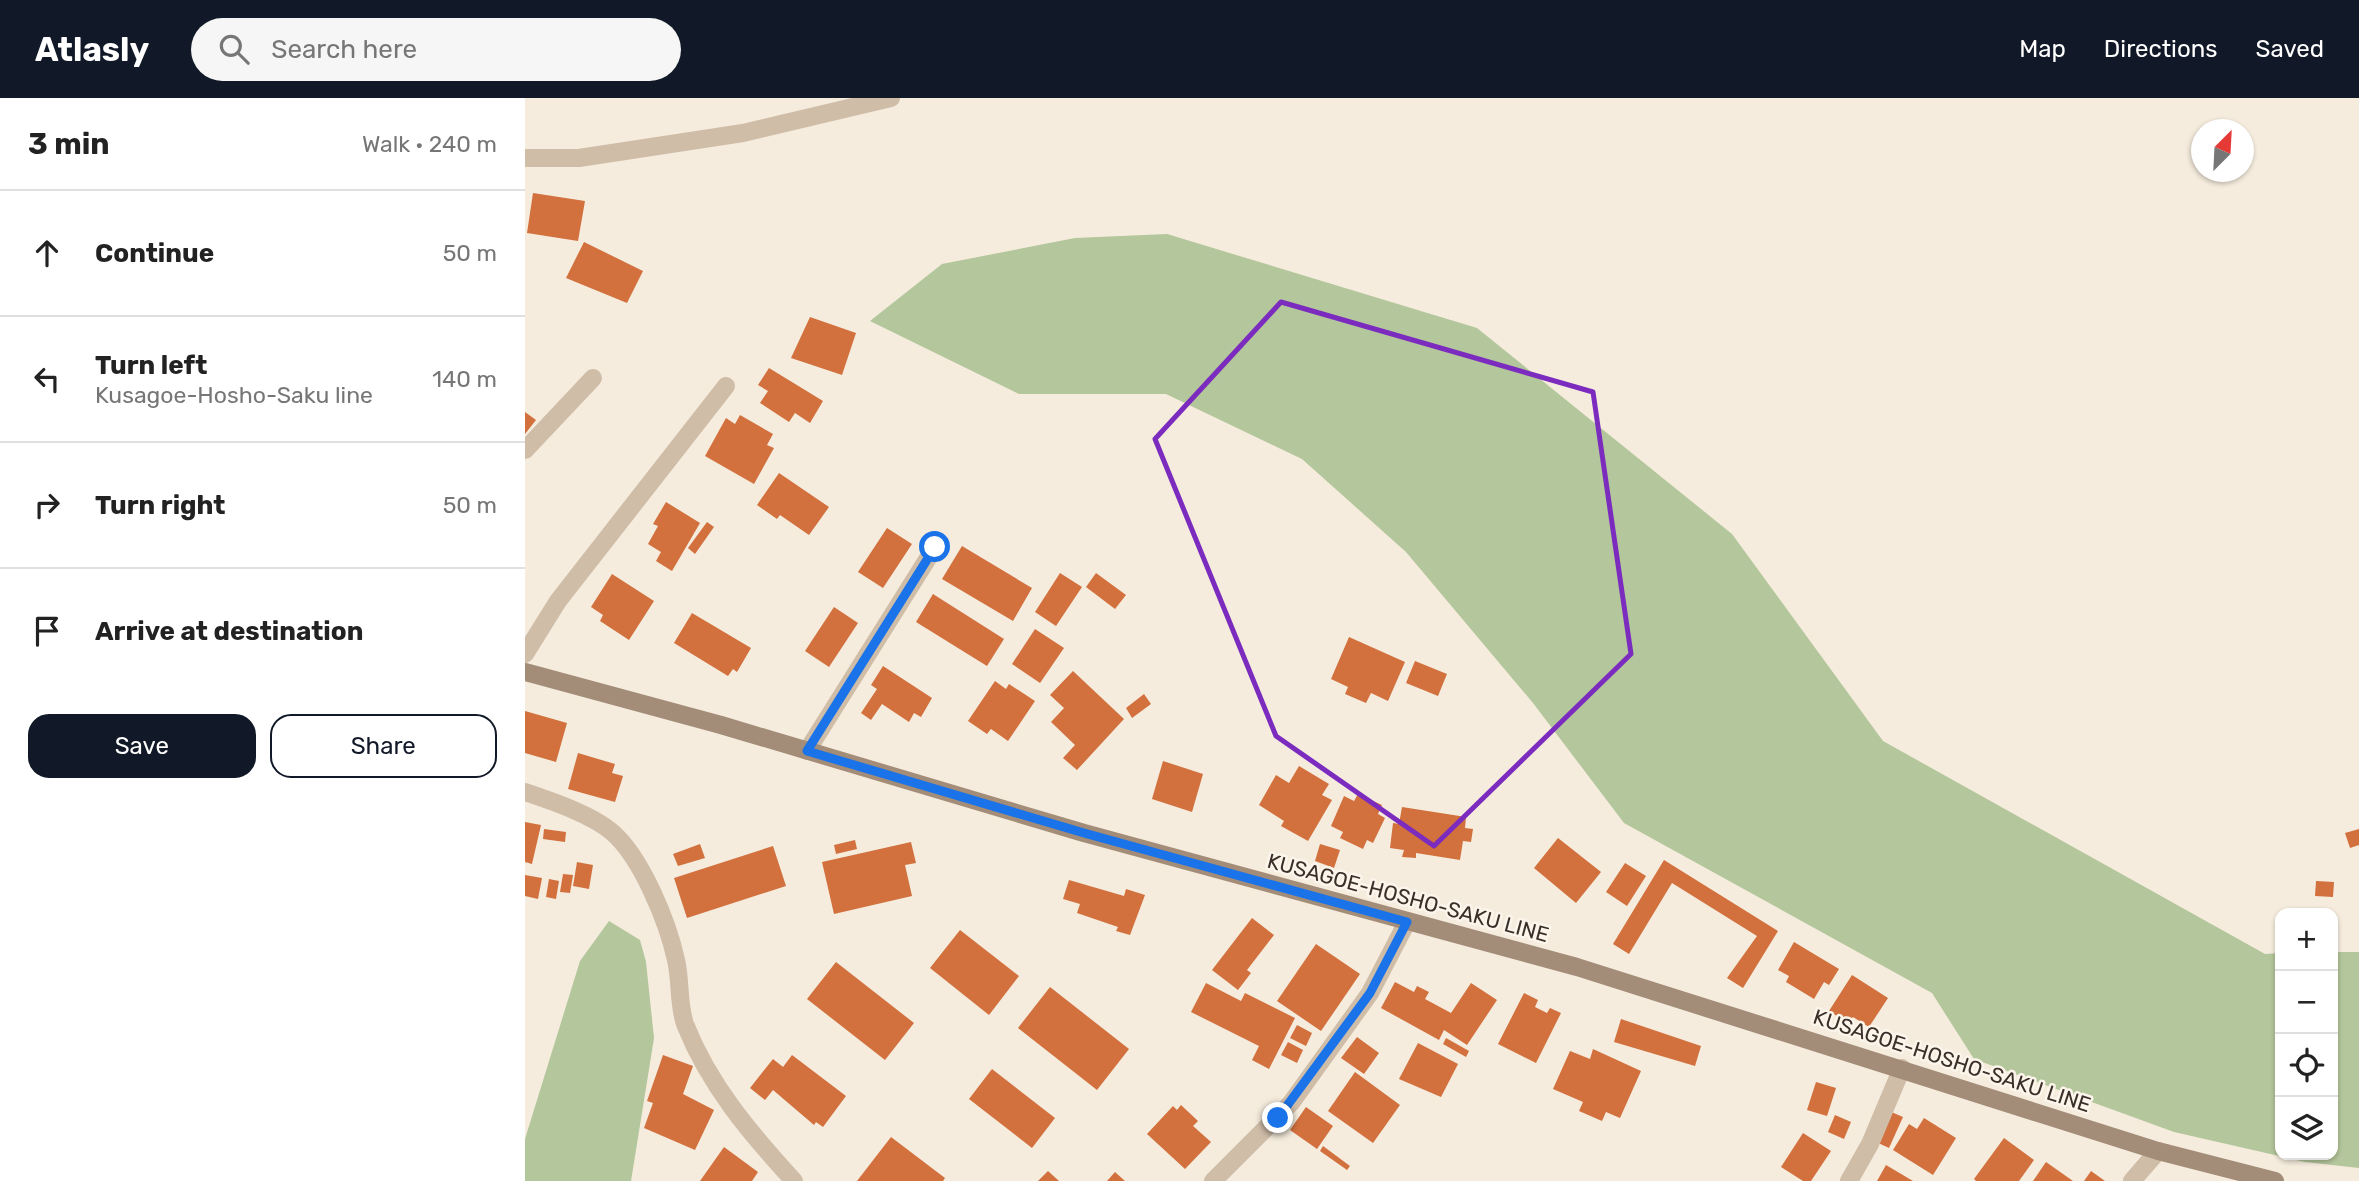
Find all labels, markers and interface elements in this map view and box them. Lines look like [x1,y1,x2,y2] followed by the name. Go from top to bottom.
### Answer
[191,18,681,81] search box
[35,30,149,69] text: Atlasly
[215,30,253,68] icon: search
[271,34,417,65] text: Search here
[2019,35,2066,63] text: Map
[2104,35,2217,63] text: Directions
[2255,35,2324,63] text: Saved
[2191,119,2254,182] north arrow
[28,126,110,162] text: 3 min
[362,130,497,158] text: Walk · 240 m
[28,234,66,272] icon: ahead
[95,238,214,269] text: Continue
[443,239,497,267] text: 50 m
[95,350,207,381] text: Turn left
[28,360,66,398] icon: left
[432,365,497,393] text: 140 m
[95,381,373,409] text: Kusagoe-Hosho-Saku line
[28,486,66,524] icon: right
[95,490,225,521] text: Turn right
[443,491,497,519] text: 50 m
[919,531,950,562] route start
[28,612,66,650] icon: arrive
[95,616,363,647] text: Arrive at destination
[28,714,256,778] button: Save
[270,714,497,778] button: Share
[1265,848,1552,947] street label: KUSAGOE-HOSHO-SAKU LINE
[2275,908,2338,1160] map controls
[2275,908,2338,971] button: +
[2275,971,2338,1034] button: −
[1810,1004,2094,1117] street label: KUSAGOE-HOSHO-SAKU LINE
[2275,1034,2338,1097] button: locate
[2275,1097,2338,1160] button: layers
[1262,1102,1293,1133] route end

